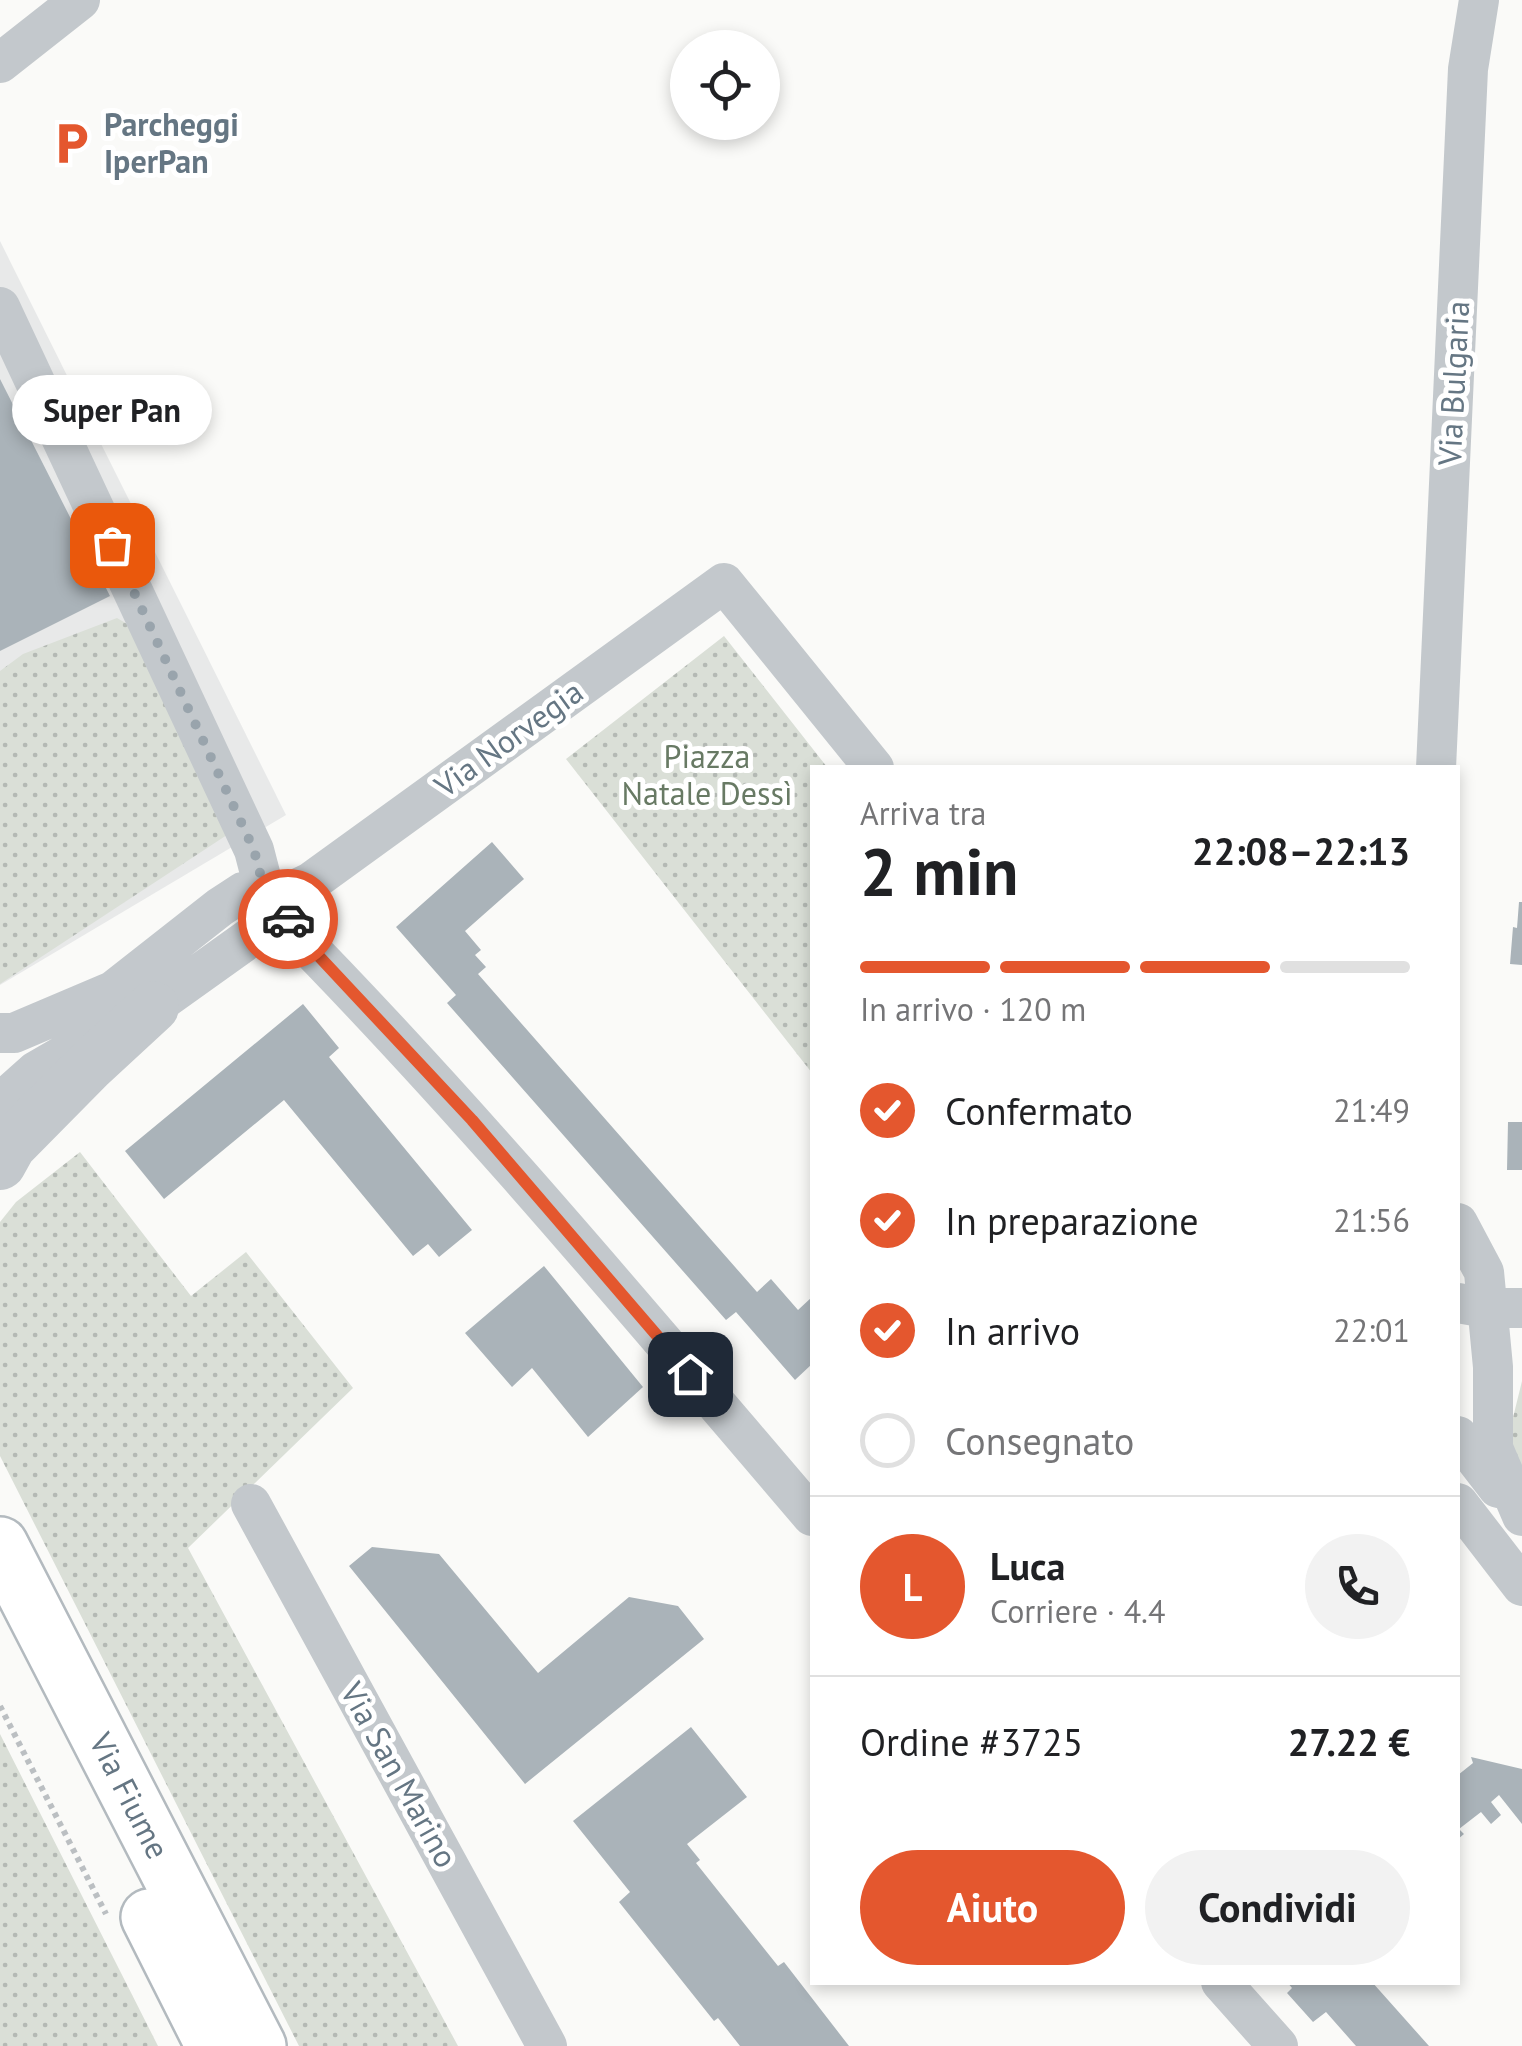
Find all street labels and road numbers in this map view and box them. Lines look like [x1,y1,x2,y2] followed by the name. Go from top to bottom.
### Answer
[1428,300,1478,467] street label: Via Bulgaria
[425,670,591,807] street label: Via Norvegia
[331,1674,468,1875] street label: Via San Marino
[80,1725,179,1866] street label: Via Fiume

